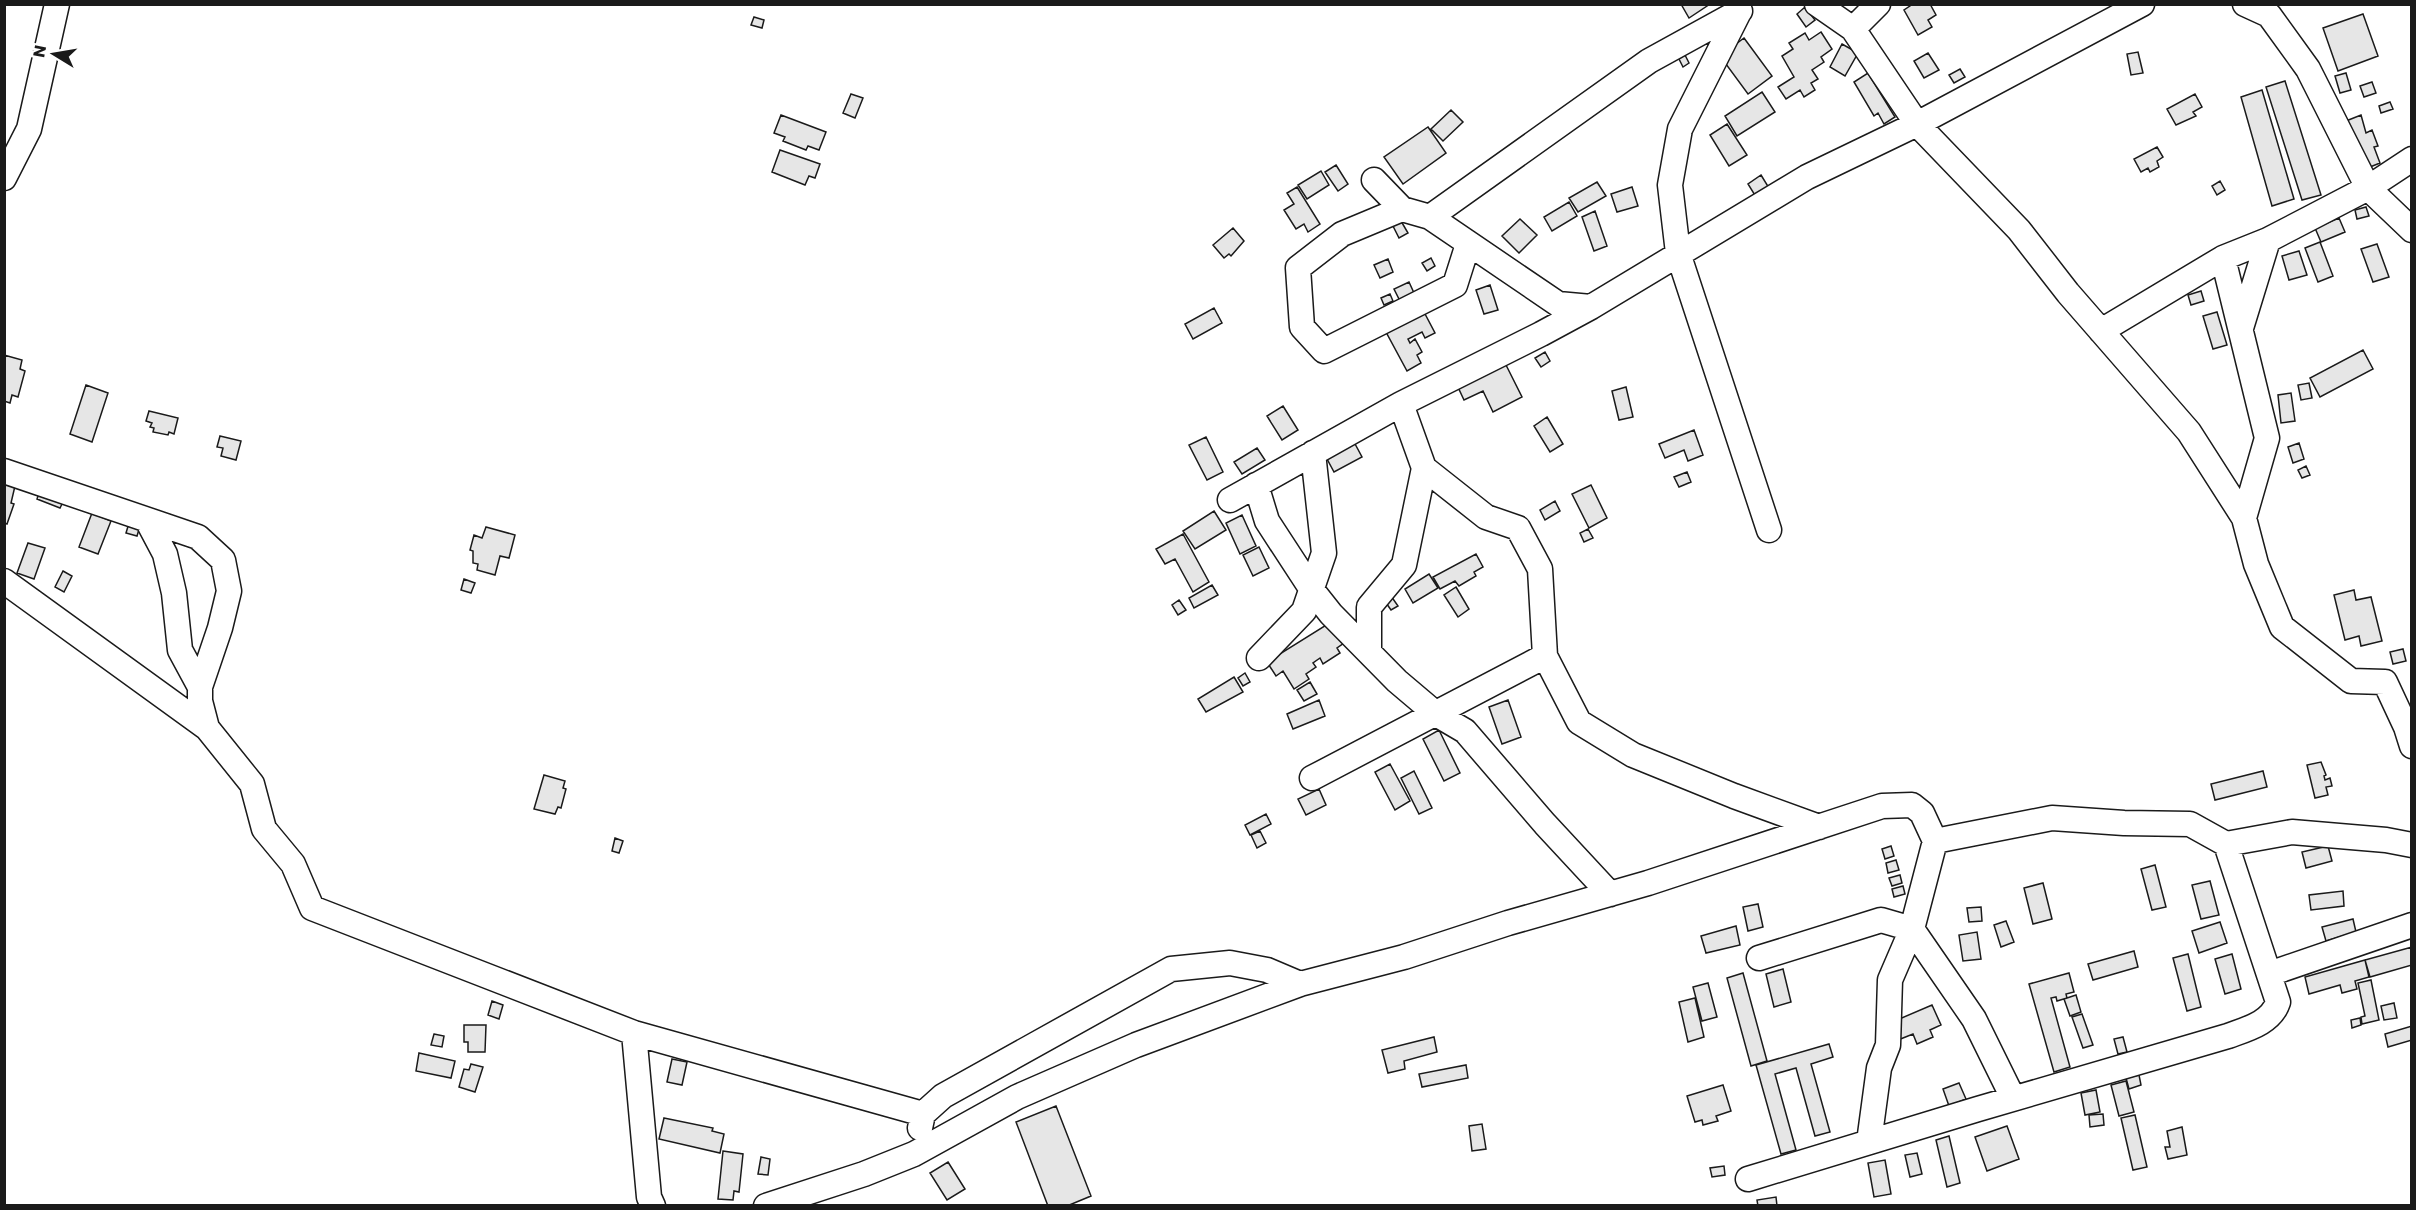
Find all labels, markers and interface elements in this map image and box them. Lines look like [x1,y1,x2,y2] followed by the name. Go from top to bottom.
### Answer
[24,24,84,84] north arrow
[27,43,52,59] text: N

